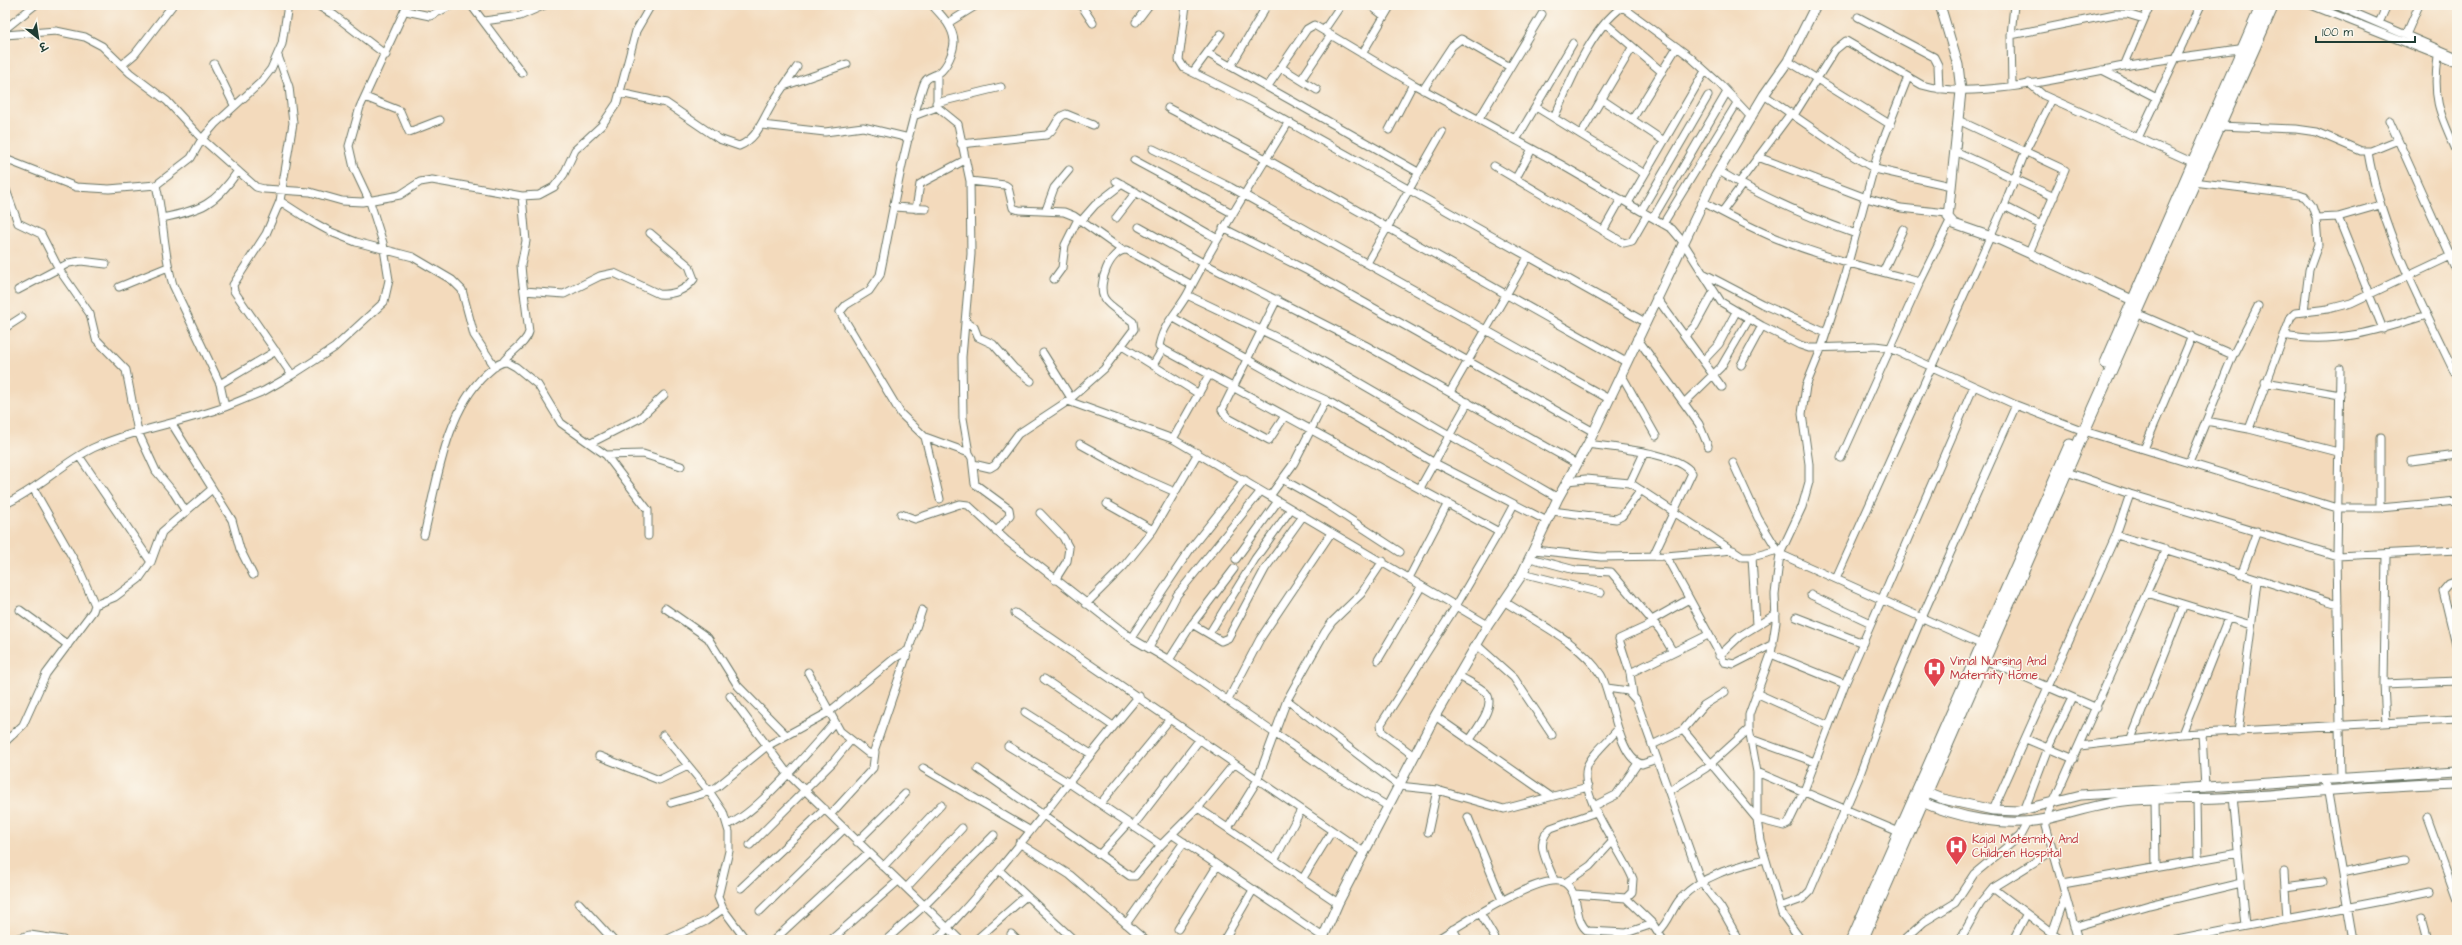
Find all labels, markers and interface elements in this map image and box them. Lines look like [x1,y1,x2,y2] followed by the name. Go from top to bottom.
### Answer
[18,18,58,58] north arrow
[2316,18,2415,44] scale bar
[2322,24,2353,41] text: 100 m
[34,37,51,55] text: उ
[1950,653,2046,685] place label: Vimal Nursing And Maternity Home
[1922,655,1948,688] hospital icon: Vimal Nursing And Maternity Home
[1972,831,2078,862] place label: Kajal Maternity And Children Hospital
[1944,833,1970,866] hospital icon: Kajal Maternity And Children Hospital

